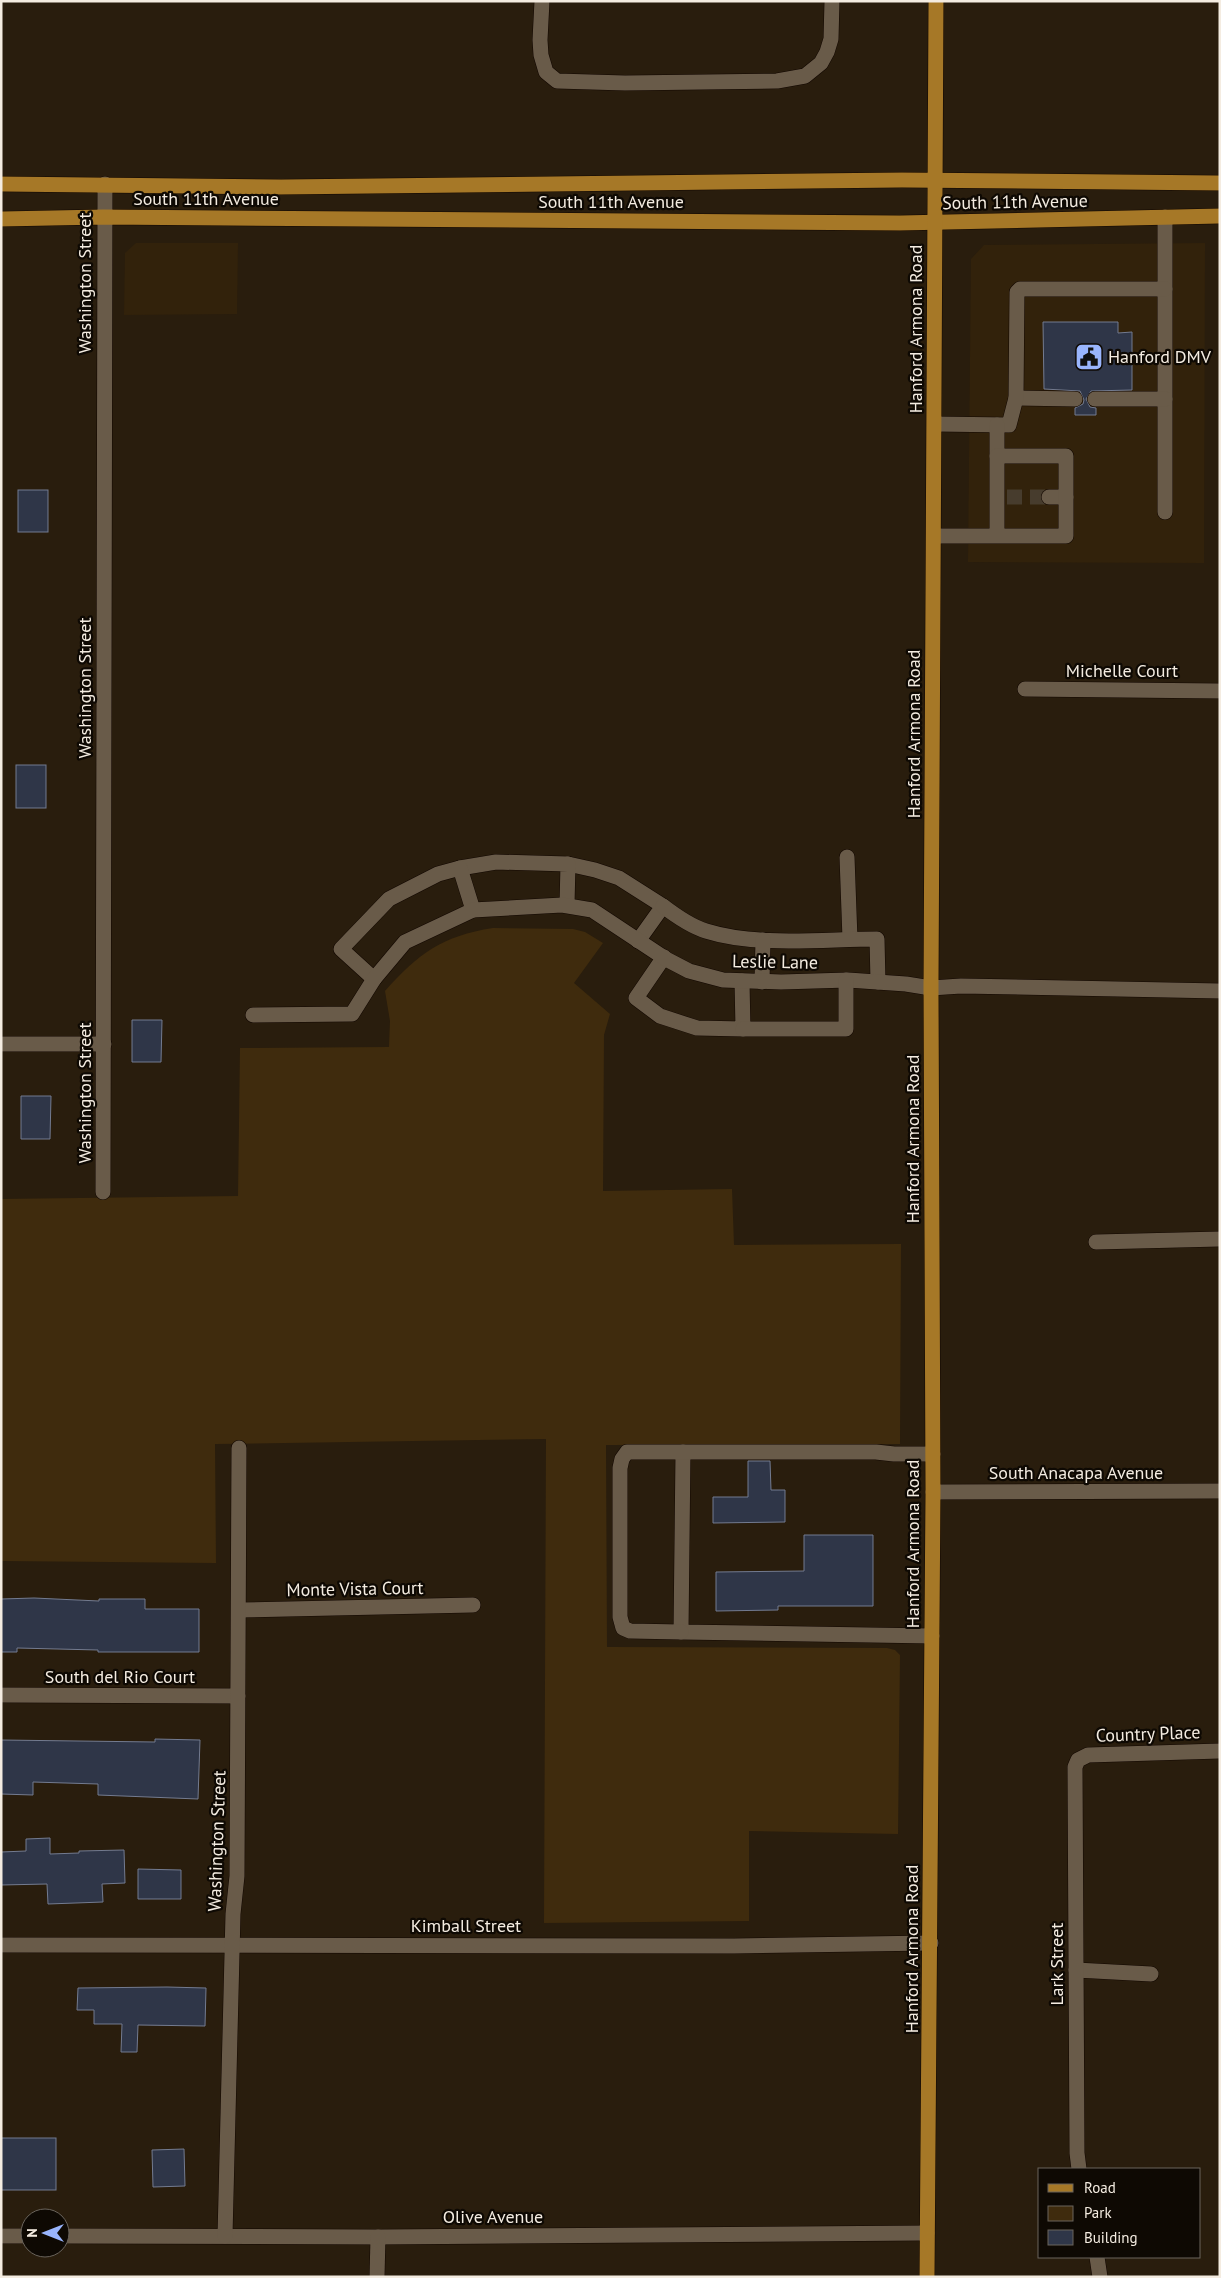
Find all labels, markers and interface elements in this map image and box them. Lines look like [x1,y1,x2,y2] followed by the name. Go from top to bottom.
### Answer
[133,187,279,210] street label: South 11th Avenue
[942,189,1088,214] street label: South 11th Avenue
[538,190,684,213] street label: South 11th Avenue
[73,212,96,354] street label: Washington Street
[904,245,927,413] street label: Hanford Armona Road
[1074,342,1104,372] public building icon: Hanford DMV
[1108,345,1212,368] place label: Hanford DMV
[73,617,96,759] street label: Washington Street
[902,650,925,818] street label: Hanford Armona Road
[1066,659,1178,682] street label: Michelle Court
[732,949,818,974] street label: Leslie Lane
[73,1022,96,1164] street label: Washington Street
[901,1055,924,1223] street label: Hanford Armona Road
[901,1460,924,1628] street label: Hanford Armona Road
[989,1461,1163,1484] street label: South Anacapa Avenue
[286,1576,424,1601] street label: Monte Vista Court
[45,1665,195,1688] street label: South del Rio Court
[1095,1720,1201,1747] street label: Country Place
[203,1770,230,1912] street label: Washington Street
[900,1865,923,2033] street label: Hanford Armona Road
[411,1914,521,1937] street label: Kimball Street
[1045,1923,1068,2005] street label: Lark Street
[1038,2168,1201,2258] legend
[1084,2178,1116,2197] text: Road
[1084,2203,1112,2222] text: Park
[443,2205,543,2228] street label: Olive Avenue
[20,2208,70,2258] north arrow
[23,2228,41,2238] text: N
[1084,2228,1138,2247] text: Building

